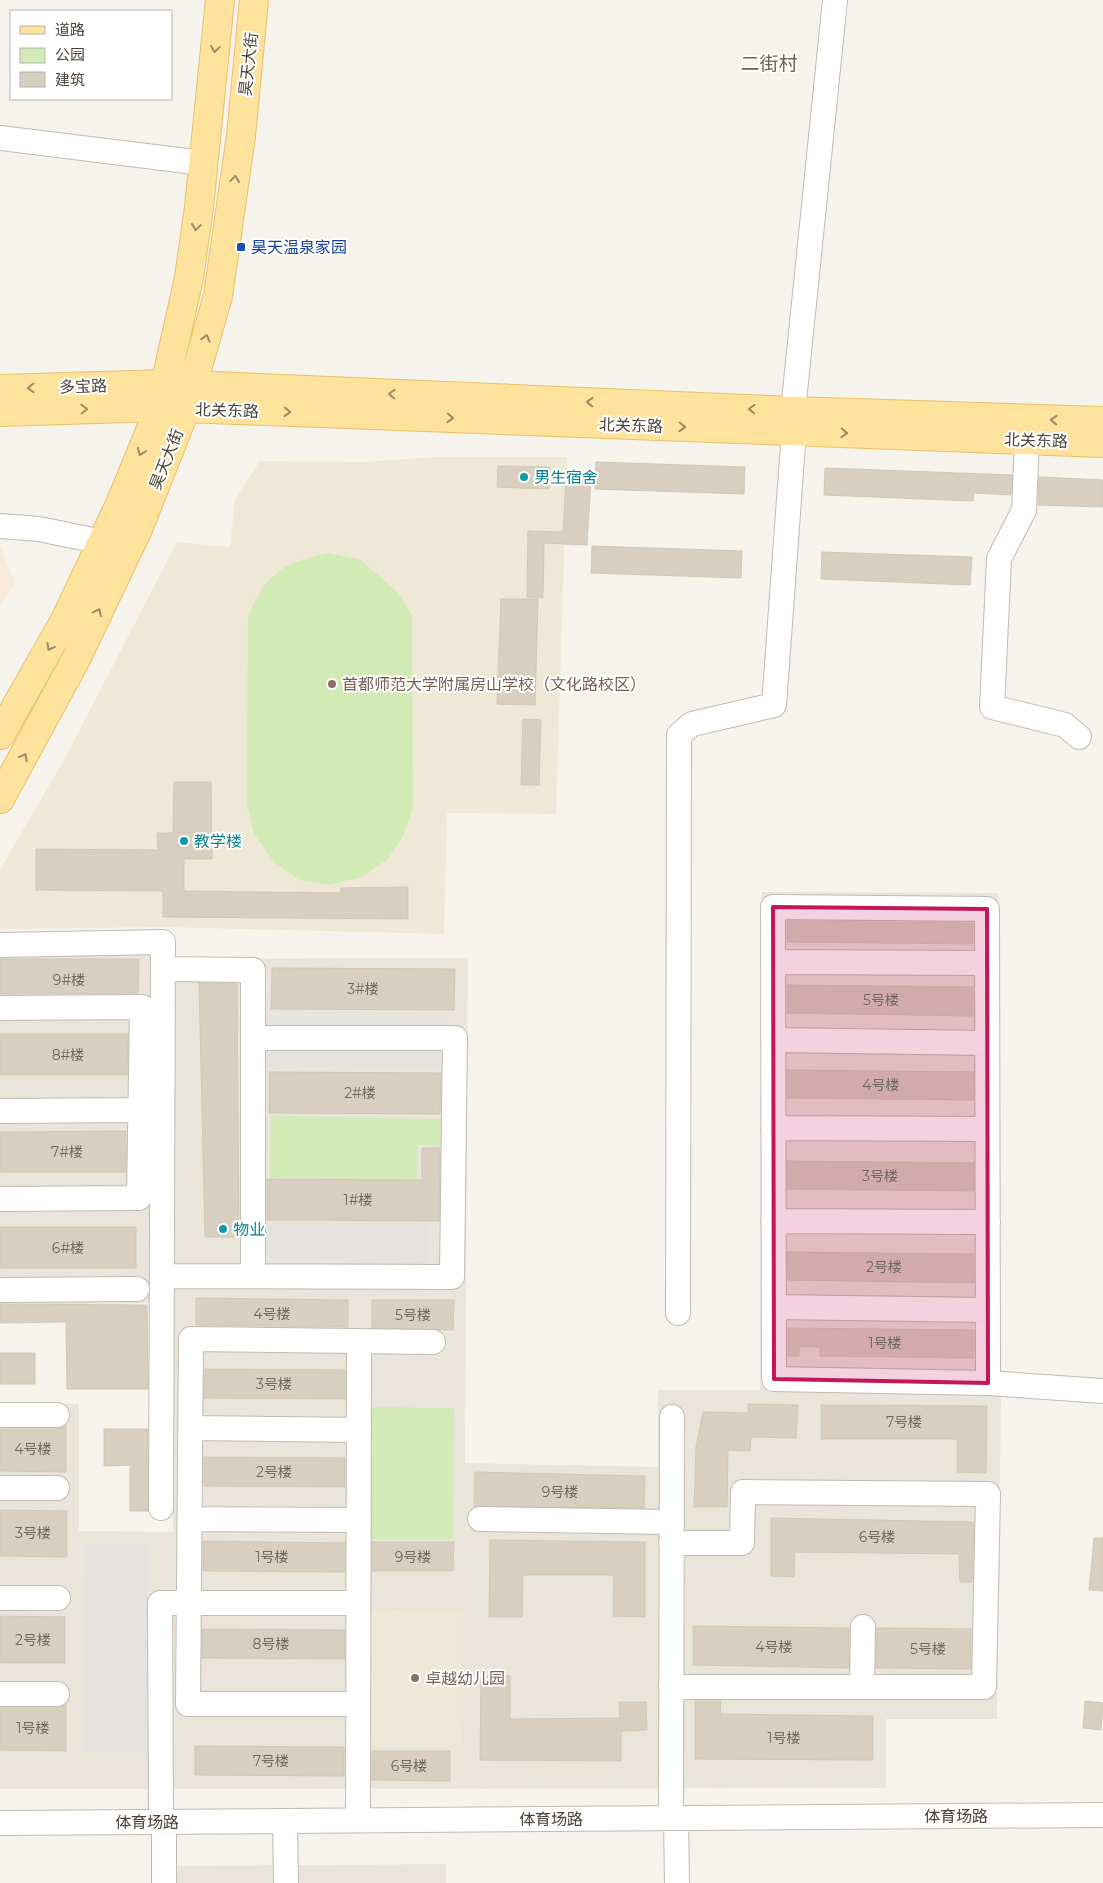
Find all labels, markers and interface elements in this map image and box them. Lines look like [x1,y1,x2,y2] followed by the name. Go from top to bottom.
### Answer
[10,10,172,100] legend
[55,20,85,39] text: 道路
[236,31,261,97] street label: 昊天大街
[55,45,85,64] text: 公园
[210,45,221,53] one-way arrow
[740,52,798,75] district label: 二街村
[55,70,85,89] text: 建筑
[229,174,240,182] one-way arrow
[191,224,202,232] one-way arrow
[251,238,347,257] place label: 昊天温泉家园
[235,241,247,253] marker: 昊天温泉家园
[200,334,211,343] one-way arrow
[59,376,107,397] street label: 多宝路
[26,383,34,393] one-way arrow
[388,388,396,399] one-way arrow
[585,397,593,407] one-way arrow
[195,400,259,421] street label: 北关东路
[80,404,88,415] one-way arrow
[748,404,756,414] one-way arrow
[284,407,292,418] one-way arrow
[446,413,454,424] one-way arrow
[1050,414,1058,425] one-way arrow
[599,415,663,436] street label: 北关东路
[678,422,686,432] one-way arrow
[146,426,187,492] street label: 昊天大街
[841,428,849,438] one-way arrow
[1004,430,1068,451] street label: 北关东路
[137,448,147,456] one-way arrow
[534,468,598,487] place label: 男生宿舍
[518,471,530,483] marker: 男生宿舍
[92,608,102,617] one-way arrow
[46,642,56,651] one-way arrow
[342,675,646,694] place label: 首都师范大学附属房山学校（文化路校区）
[326,678,338,690] marker: 首都师范大学附属房山学校（文化路校区）
[18,753,28,762] one-way arrow
[194,832,242,851] place label: 教学楼
[178,835,190,847] marker: 教学楼
[53,971,85,989] house number: 9#楼
[347,980,379,998] house number: 3#楼
[863,991,899,1009] house number: 5号楼
[52,1046,84,1064] house number: 8#楼
[862,1076,900,1094] house number: 4号楼
[344,1084,376,1102] house number: 2#楼
[51,1143,83,1161] house number: 7#楼
[862,1167,898,1185] house number: 3号楼
[344,1191,372,1209] house number: 1#楼
[233,1220,265,1239] place label: 物业
[217,1223,229,1235] marker: 物业
[52,1239,84,1257] house number: 6#楼
[866,1258,902,1276] house number: 2号楼
[253,1305,291,1323] house number: 4号楼
[395,1306,431,1324] house number: 5号楼
[868,1334,902,1352] house number: 1号楼
[256,1375,292,1393] house number: 3号楼
[886,1413,922,1431] house number: 7号楼
[14,1440,52,1458] house number: 4号楼
[256,1463,292,1481] house number: 2号楼
[542,1483,578,1501] house number: 9号楼
[15,1524,51,1542] house number: 3号楼
[859,1528,895,1546] house number: 6号楼
[255,1548,289,1566] house number: 1号楼
[395,1548,431,1566] house number: 9号楼
[15,1631,51,1649] house number: 2号楼
[253,1635,289,1653] house number: 8号楼
[755,1638,793,1656] house number: 4号楼
[910,1640,946,1658] house number: 5号楼
[425,1669,505,1688] place label: 卓越幼儿园
[409,1672,421,1684] marker: 卓越幼儿园
[16,1719,50,1737] house number: 1号楼
[767,1729,801,1747] house number: 1号楼
[253,1752,289,1770] house number: 7号楼
[391,1757,427,1775] house number: 6号楼
[924,1807,988,1826] street label: 体育场路
[519,1810,583,1829] street label: 体育场路
[115,1813,179,1832] street label: 体育场路

